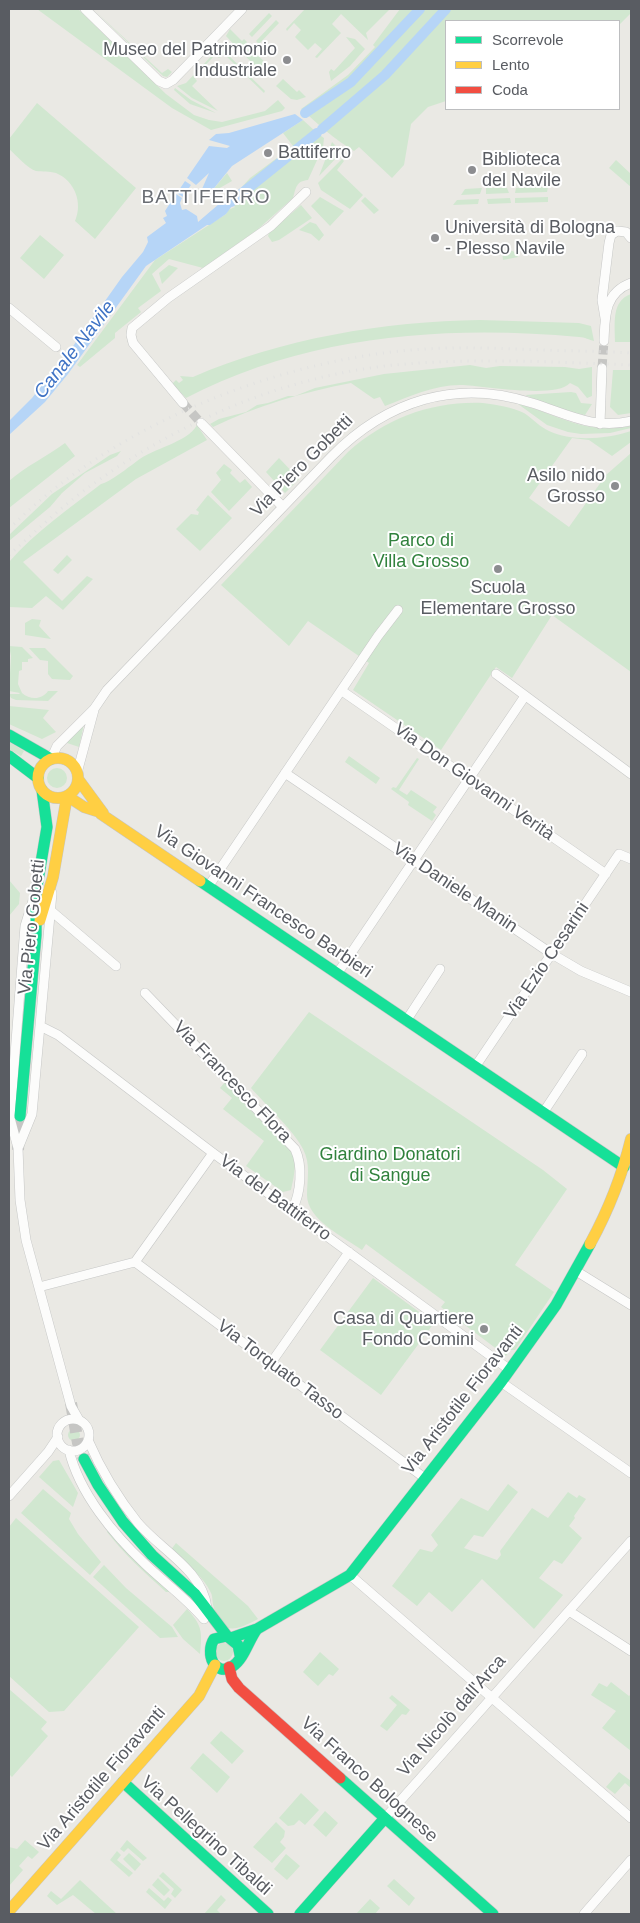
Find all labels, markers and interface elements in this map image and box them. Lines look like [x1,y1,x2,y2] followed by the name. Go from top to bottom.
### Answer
[445,20,620,110] legend
[492,31,564,48] text: Scorrevole
[103,39,277,82] place label: Museo del Patrimonio Industriale
[281,54,293,66] marker: Museo del Patrimonio Industriale
[492,56,530,73] text: Lento
[492,81,528,98] text: Coda
[278,142,351,164] place label: Battiferro
[262,147,274,159] marker: Battiferro
[482,149,561,192] place label: Biblioteca del Navile
[466,164,478,176] marker: Biblioteca del Navile
[140,187,272,209] district label: BATTIFERRO
[445,217,615,260] place label: Università di Bologna - Plesso Navile
[429,232,441,244] marker: Università di Bologna - Plesso Navile
[30,296,120,404] water label: Canale Navile
[246,410,358,522] street label: Via Piero Gobetti
[527,465,605,508] place label: Asilo nido Grosso
[609,480,621,492] marker: Asilo nido Grosso
[373,530,469,572] park label: Parco di Villa Grosso
[492,563,504,575] marker: Scuola Elementare Grosso
[420,577,576,620] place label: Scuola Elementare Grosso
[390,718,558,846] street label: Via Don Giovanni Verità
[150,821,376,983] street label: Via Giovanni Francesco Barbieri
[389,838,521,938] street label: Via Daniele Manin
[14,858,50,996] street label: Via Piero Gobetti
[500,898,594,1024] street label: Via Ezio Cesarini
[168,1017,296,1147] street label: Via Francesco Flora
[319,1144,461,1186] park label: Giardino Donatori di Sangue
[215,1150,335,1246] street label: Via del Battiferro
[333,1308,474,1350] place label: Casa di Quartiere Fondo Comini
[212,1315,348,1425] street label: Via Torquato Tasso
[398,1321,528,1479] street label: Via Aristotile Fioravanti
[478,1323,490,1335] marker: Casa di Quartiere Fondo Comini
[393,1651,511,1781] street label: Via Nicolò dall'Arca
[34,1703,170,1855] street label: Via Aristotile Fioravanti
[296,1713,442,1847] street label: Via Franco Bolognese
[136,1772,276,1900] street label: Via Pellegrino Tibaldi

